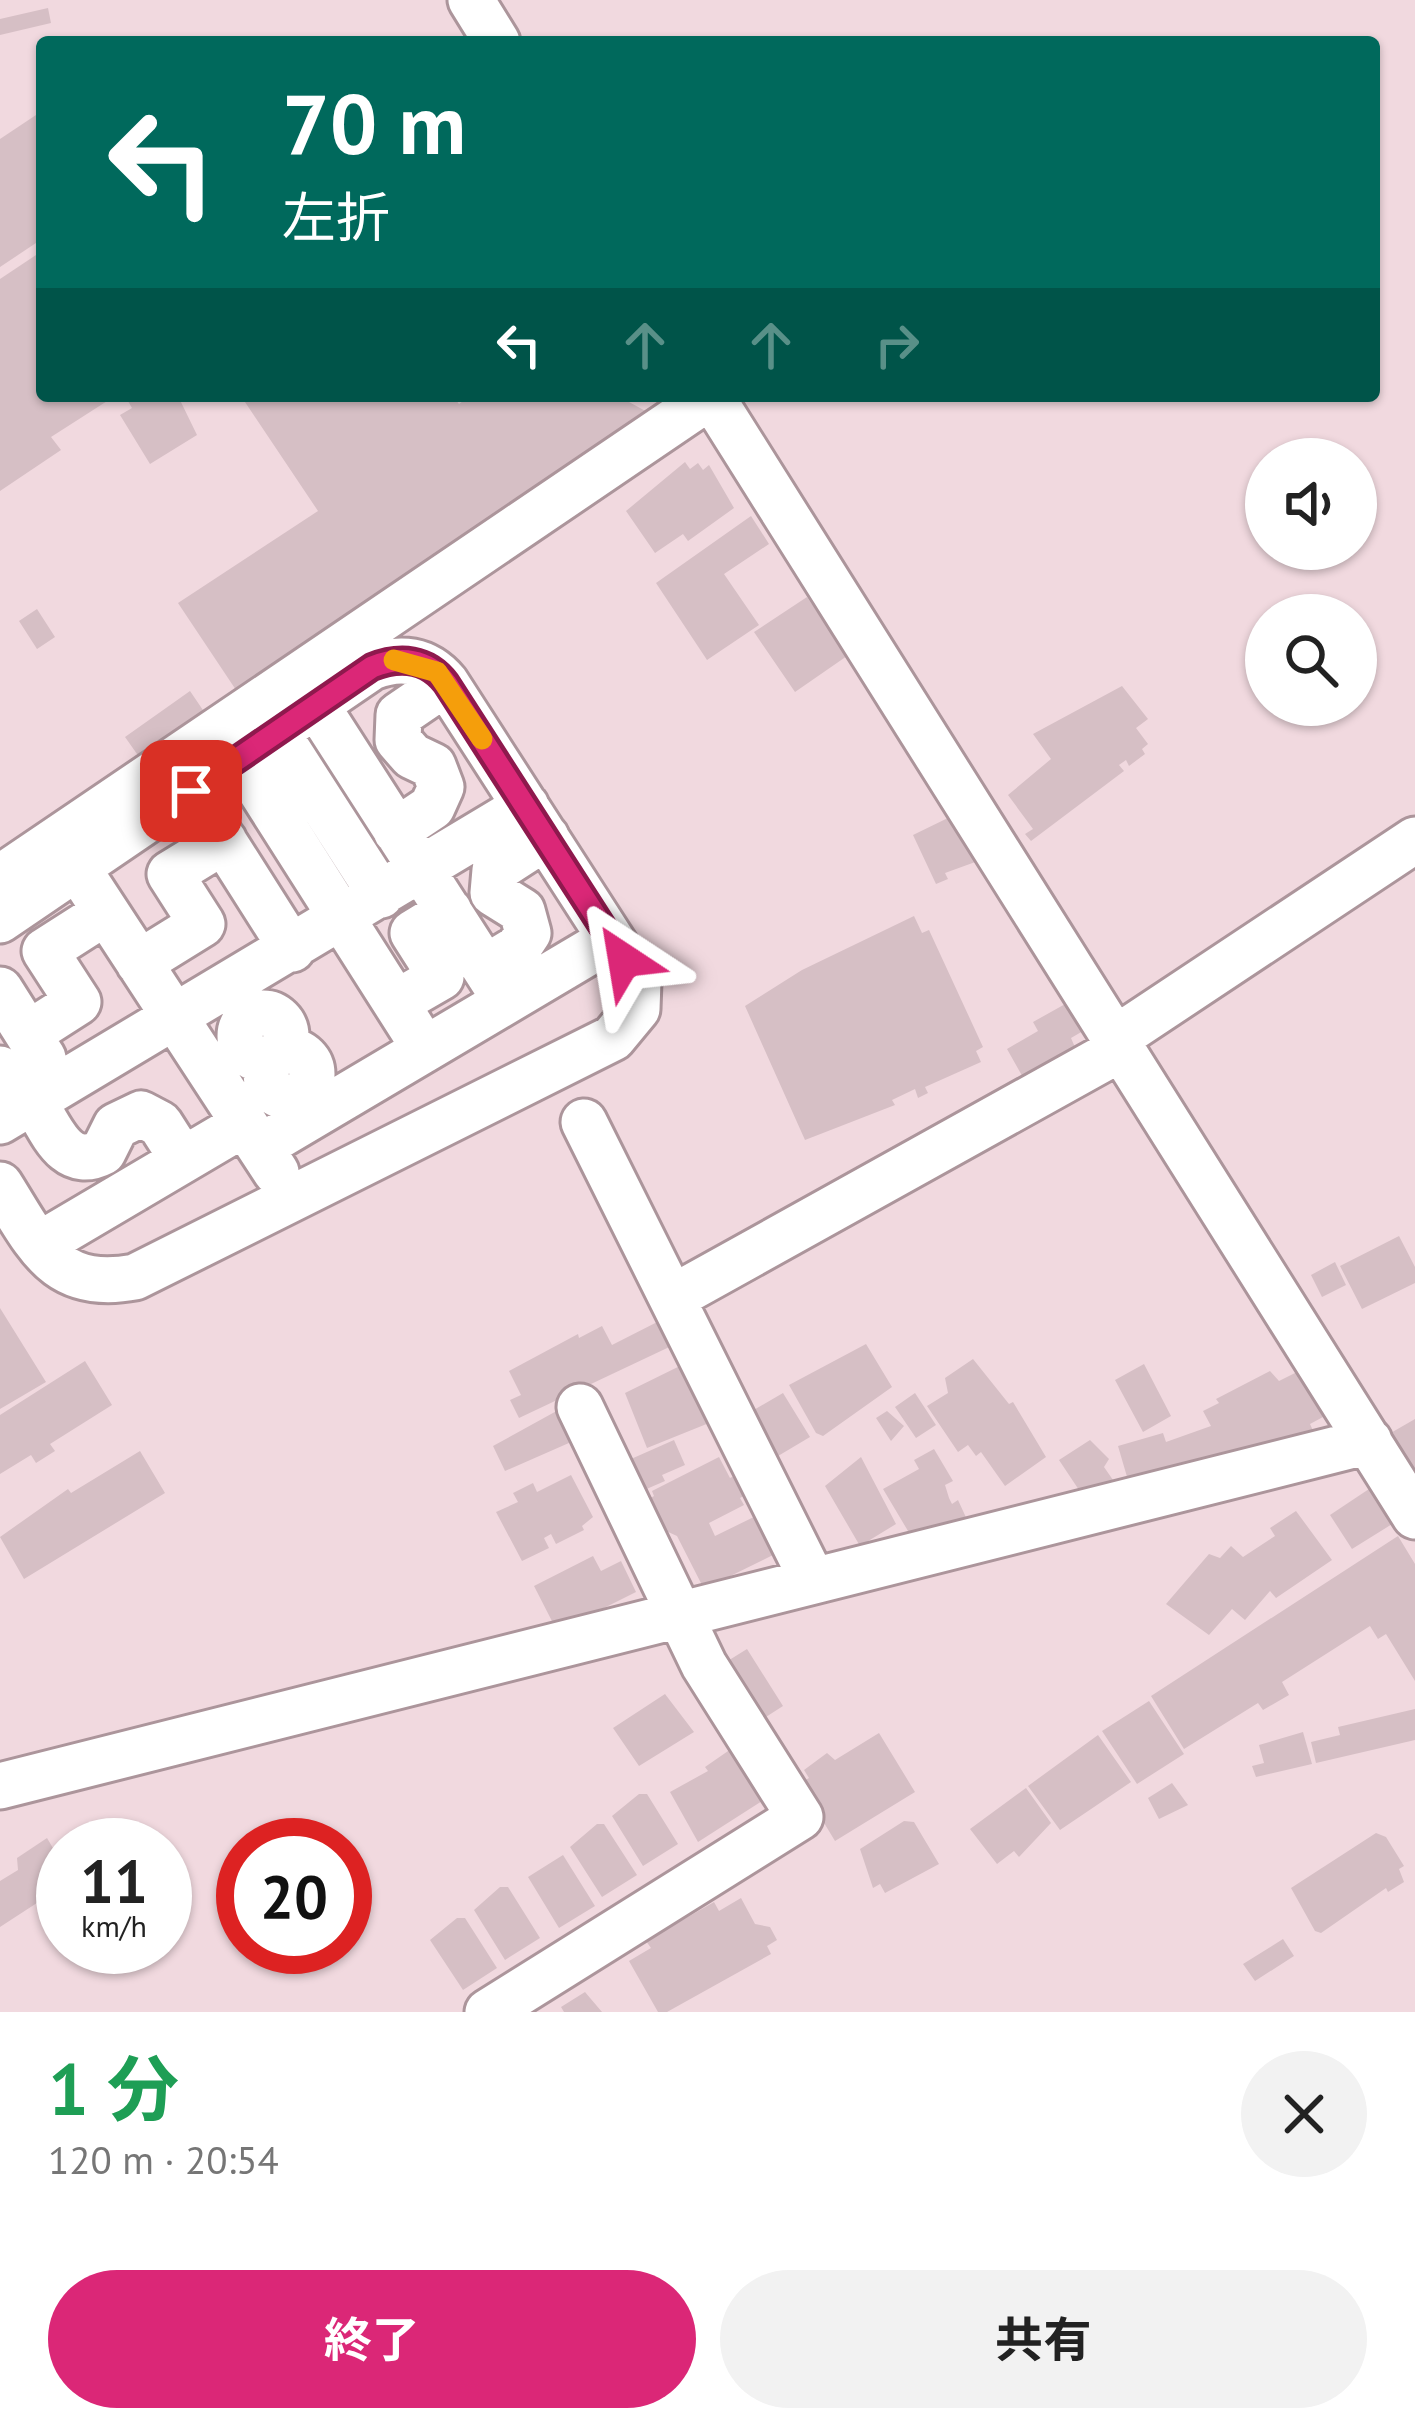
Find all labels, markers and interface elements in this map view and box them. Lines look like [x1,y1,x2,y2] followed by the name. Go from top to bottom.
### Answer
[282,68,466,177] text: 70 m
[84,84,240,240] icon: left
[282,182,390,252] text: 左折
[486,312,552,378] icon: left
[612,312,678,378] icon: ahead
[738,312,804,378] icon: ahead
[864,312,930,378] icon: right
[1245,438,1377,726] map controls
[1245,438,1377,570] button: sound
[1245,594,1377,726] button: search
[140,740,242,842] pin
[158,758,224,824] icon: arrive
[561,897,687,1023] position arrow
[216,1818,372,1974] speed limit sign: 20
[80,1842,148,1920] text: 11
[81,1906,147,1945] text: km/h
[48,2042,179,2135] text: 1 分
[1241,2051,1367,2177] button: close
[48,2134,279,2185] text: 120 m · 20:54
[48,2270,696,2408] button: 終了
[720,2270,1367,2408] button: 共有

